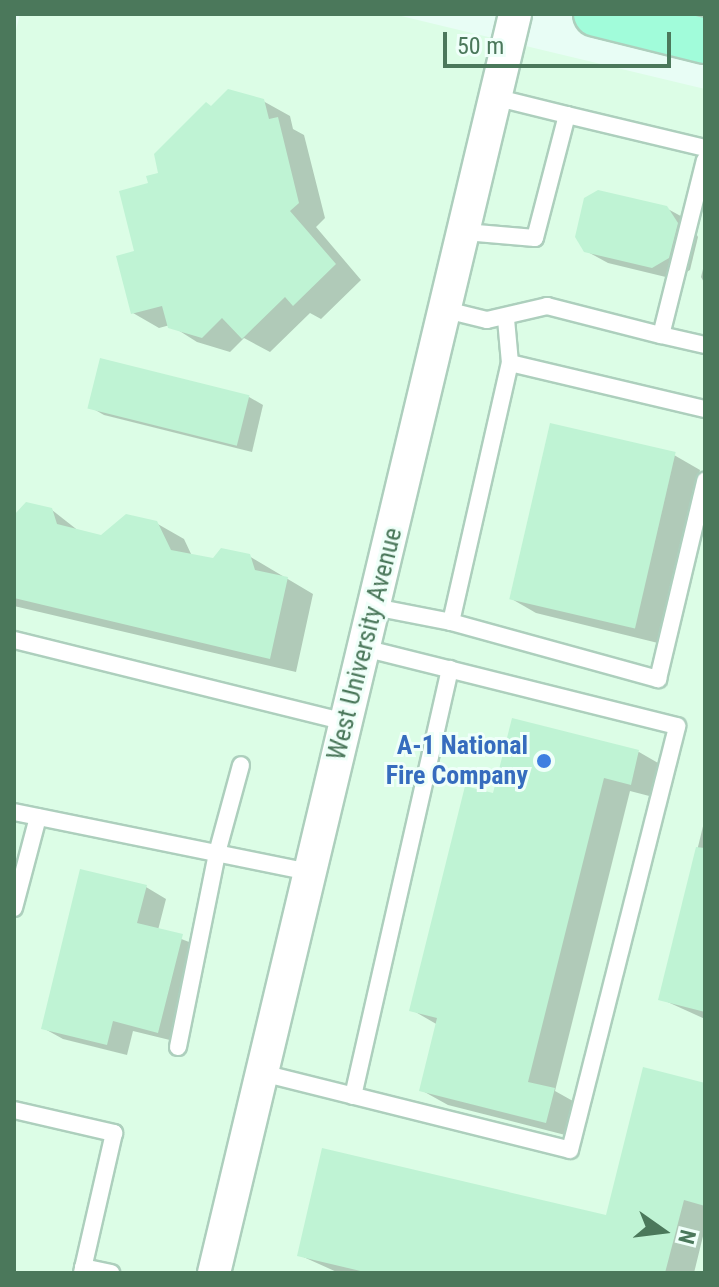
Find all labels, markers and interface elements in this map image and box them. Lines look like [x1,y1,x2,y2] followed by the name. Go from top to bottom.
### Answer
[447,16,675,66] scale bar
[457,32,504,60] text: 50 m
[321,525,409,763] street label: West University Avenue
[386,730,528,792] place label: A-1 National Fire Company
[535,752,553,770] marker: A-1 National Fire Company
[623,1191,703,1271] north arrow
[673,1227,701,1246] text: N

